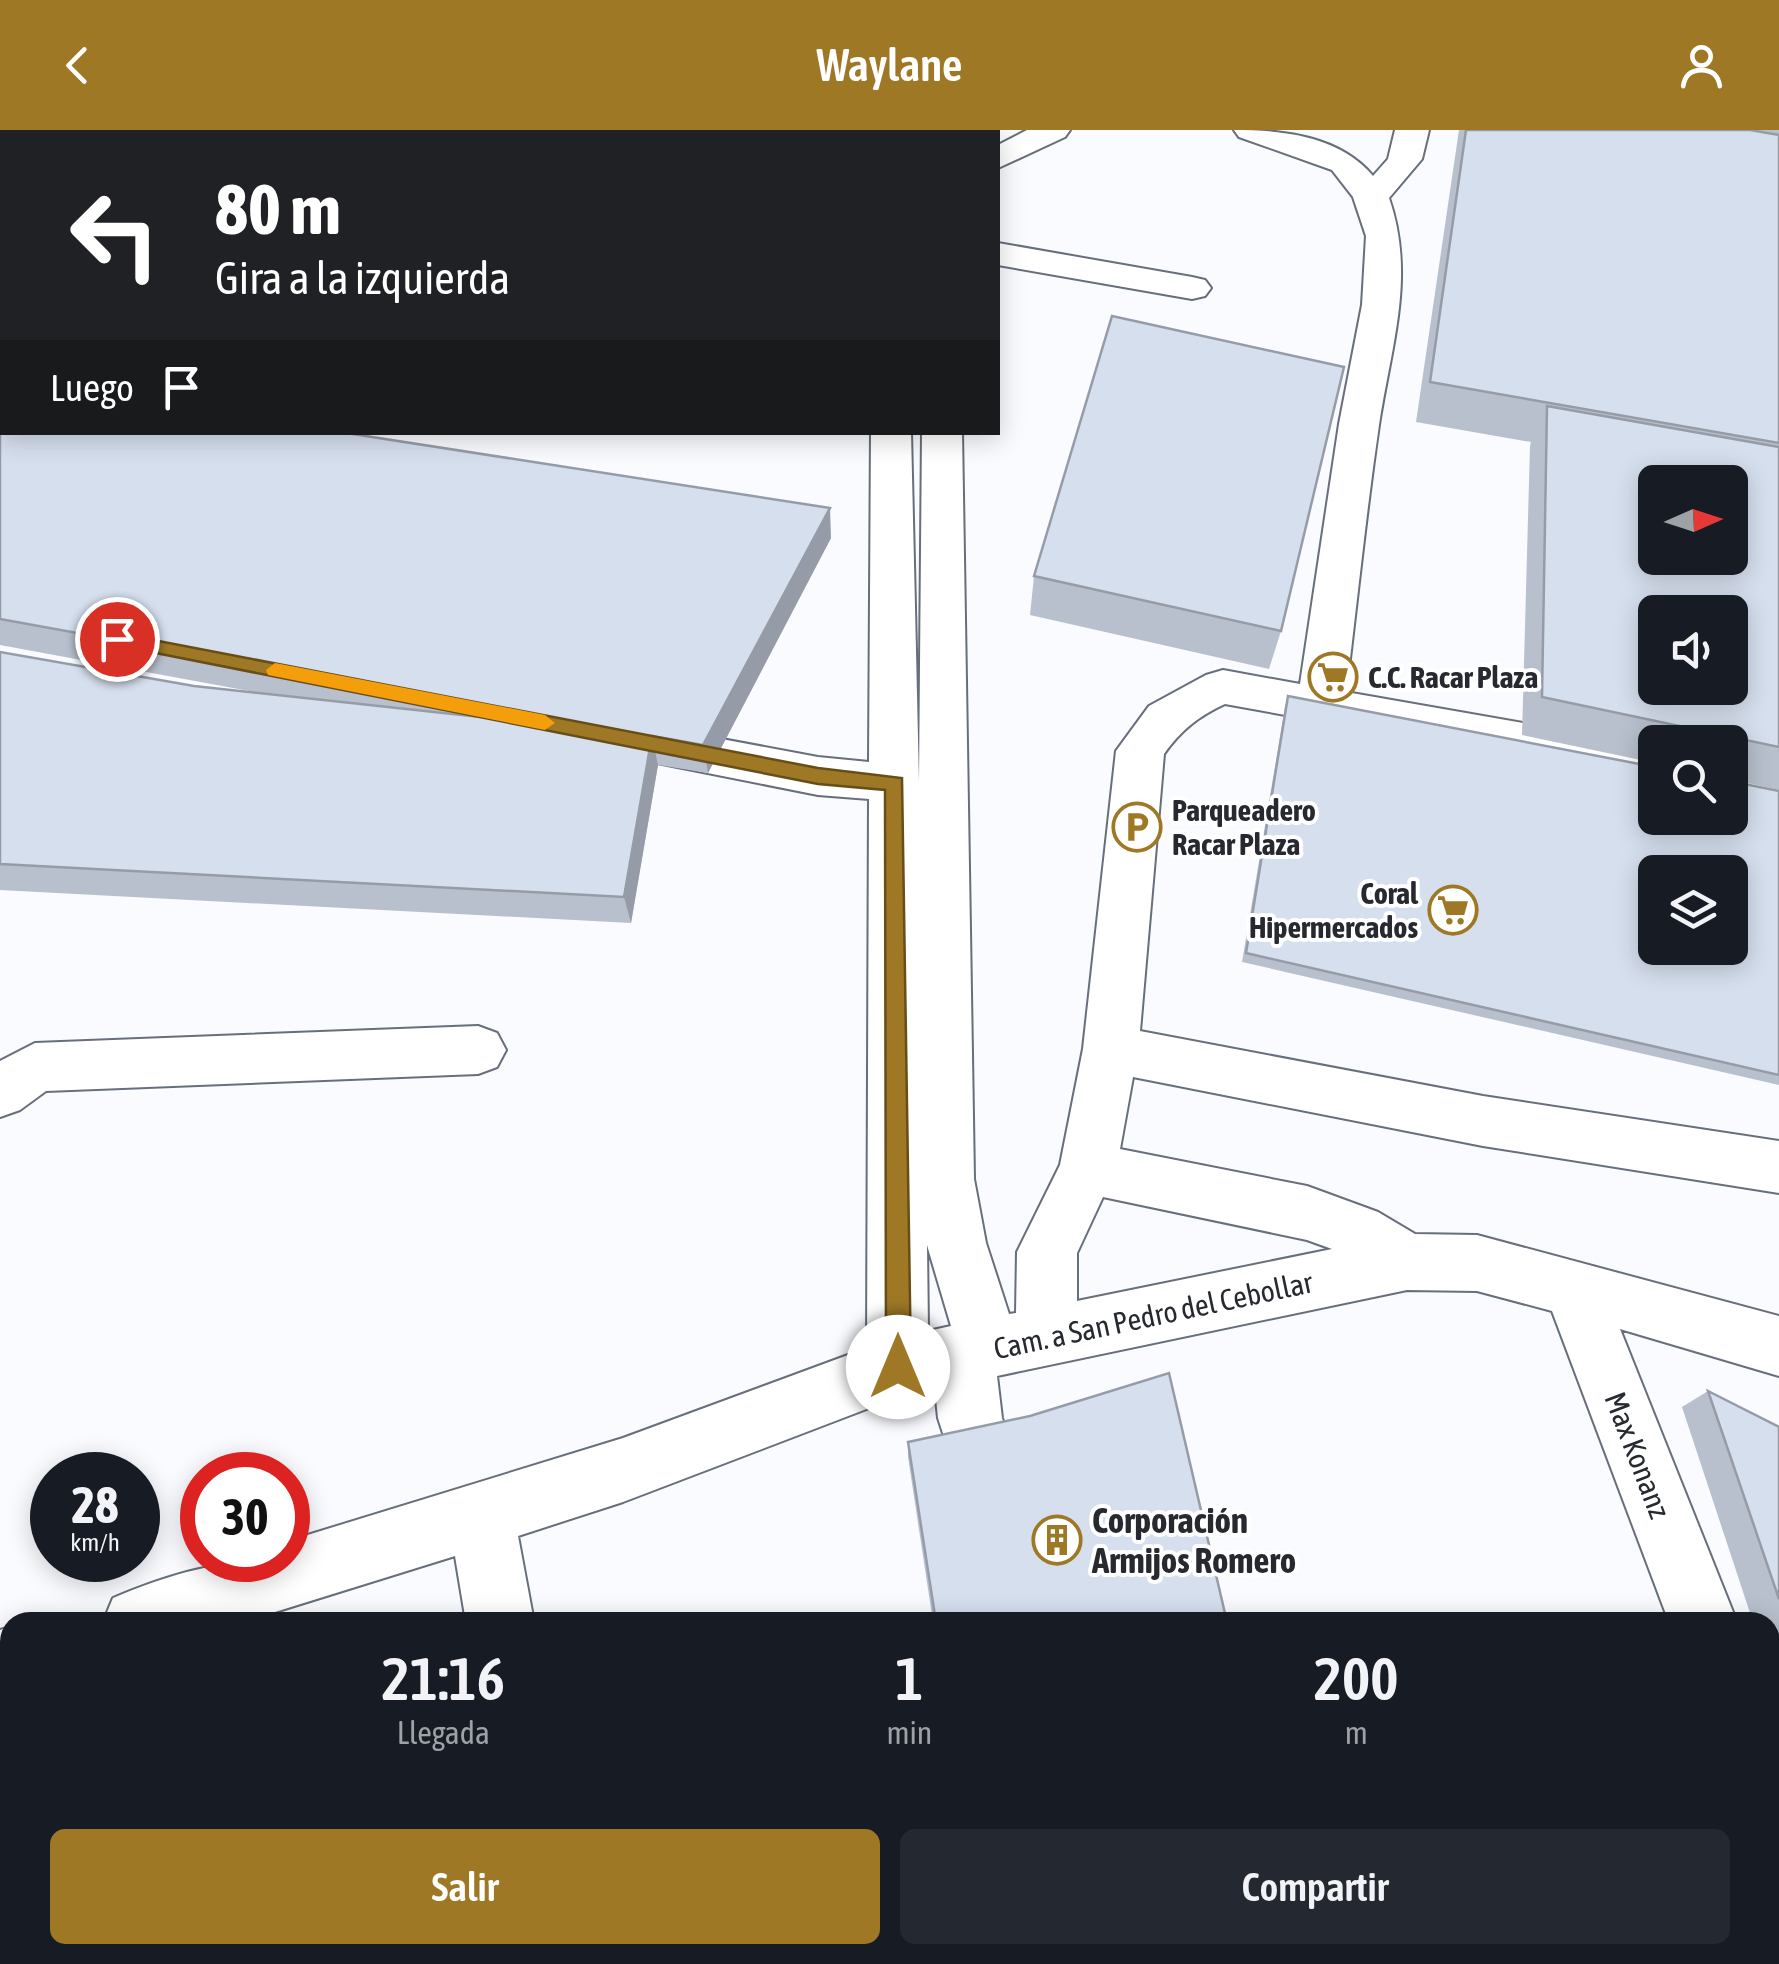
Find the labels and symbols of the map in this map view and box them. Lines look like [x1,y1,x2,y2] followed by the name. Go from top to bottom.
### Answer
[1638,465,1748,575] north arrow
[75,597,160,682] pin
[1307,651,1359,703] supermarket icon: C.C. Racar Plaza
[1368,660,1538,694] place label: C.C. Racar Plaza
[1172,793,1316,861] place label: Parqueadero Racar Plaza
[1111,801,1163,853] parking icon: Parqueadero Racar Plaza
[1249,876,1419,944] place label: Coral Hipermercados
[1427,884,1479,936] supermarket icon: Coral Hipermercados
[991,1264,1317,1365] street label: Cam. a San Pedro del Cebollar
[846,1315,950,1419] position arrow
[1598,1387,1678,1523] street label: Max Konanz
[180,1452,310,1582] speed limit sign: 30
[1091,1500,1296,1580] place label: Corporación Armijos Romero
[1031,1514,1083,1566] building icon: Corporación Armijos Romero

